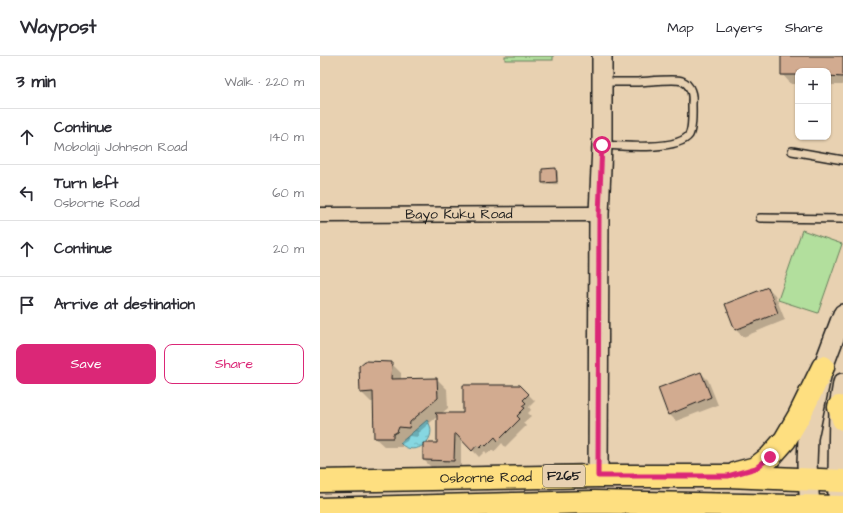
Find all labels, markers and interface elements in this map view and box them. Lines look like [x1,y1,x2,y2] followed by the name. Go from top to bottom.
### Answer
[20,14,96,41] text: Waypost
[667,18,694,38] text: Map
[716,18,763,38] text: Layers
[785,18,823,38] text: Share
[795,68,831,140] map controls
[795,68,831,104] button: +
[16,70,56,94] text: 3 min
[224,73,304,91] text: Walk · 220 m
[795,104,831,140] button: −
[54,117,112,138] text: Continue
[16,126,38,148] icon: ahead
[270,128,304,146] text: 140 m
[593,136,611,154] route start
[54,138,187,156] text: Mobolaji Johnson Road
[54,173,118,194] text: Turn left
[16,182,38,204] icon: left
[272,184,304,202] text: 60 m
[54,194,140,212] text: Osborne Road
[405,204,513,225] street label: Bayo Kuku Road
[16,238,38,260] icon: ahead
[54,238,112,259] text: Continue
[273,240,304,258] text: 20 m
[16,294,38,316] icon: arrive
[54,294,195,315] text: Arrive at destination
[16,344,156,384] button: Save
[164,344,304,384] button: Share
[761,448,779,466] route end
[543,465,585,487] road number: F265
[440,467,532,489] street label: Osborne Road

